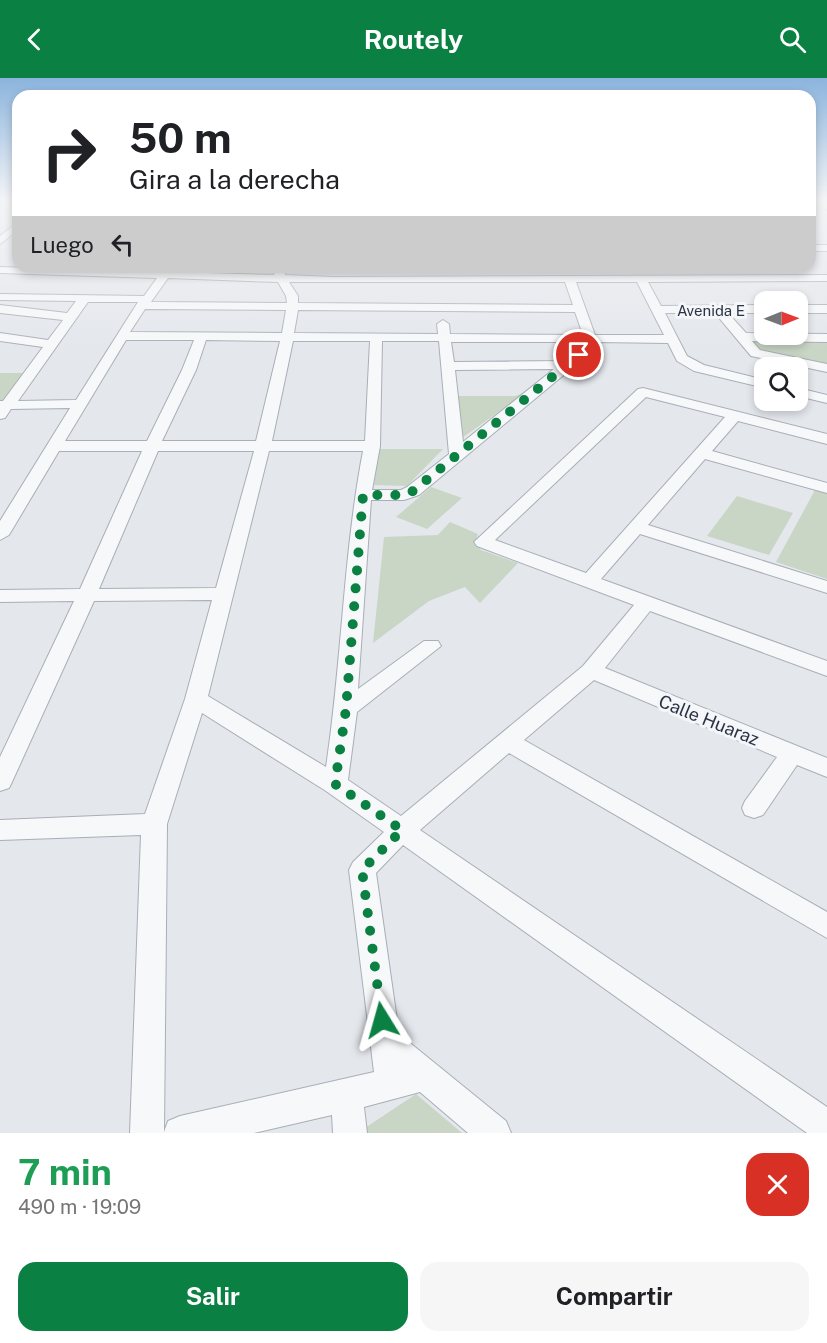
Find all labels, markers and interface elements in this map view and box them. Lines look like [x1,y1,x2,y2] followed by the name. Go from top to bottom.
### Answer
[18,23,51,56] icon: back
[364,23,463,55] text: Routely
[776,23,809,56] icon: search
[129,113,232,162] text: 50 m
[30,114,108,192] icon: right
[129,163,340,195] text: Gira a la derecha
[106,228,139,261] icon: left
[30,232,94,258] text: Luego
[754,291,808,345] north arrow
[754,291,808,411] map controls
[677,302,745,319] street label: Avenida E
[553,329,604,380] pin
[562,338,595,371] icon: arrive
[754,357,808,411] button: search
[656,690,762,750] street label: Calle Huaraz
[350,988,414,1052] position arrow
[18,1151,112,1193] text: 7 min
[746,1153,809,1216] button: close
[18,1195,141,1219] text: 490 m · 19:09
[18,1262,408,1331] button: Salir
[420,1262,809,1331] button: Compartir

